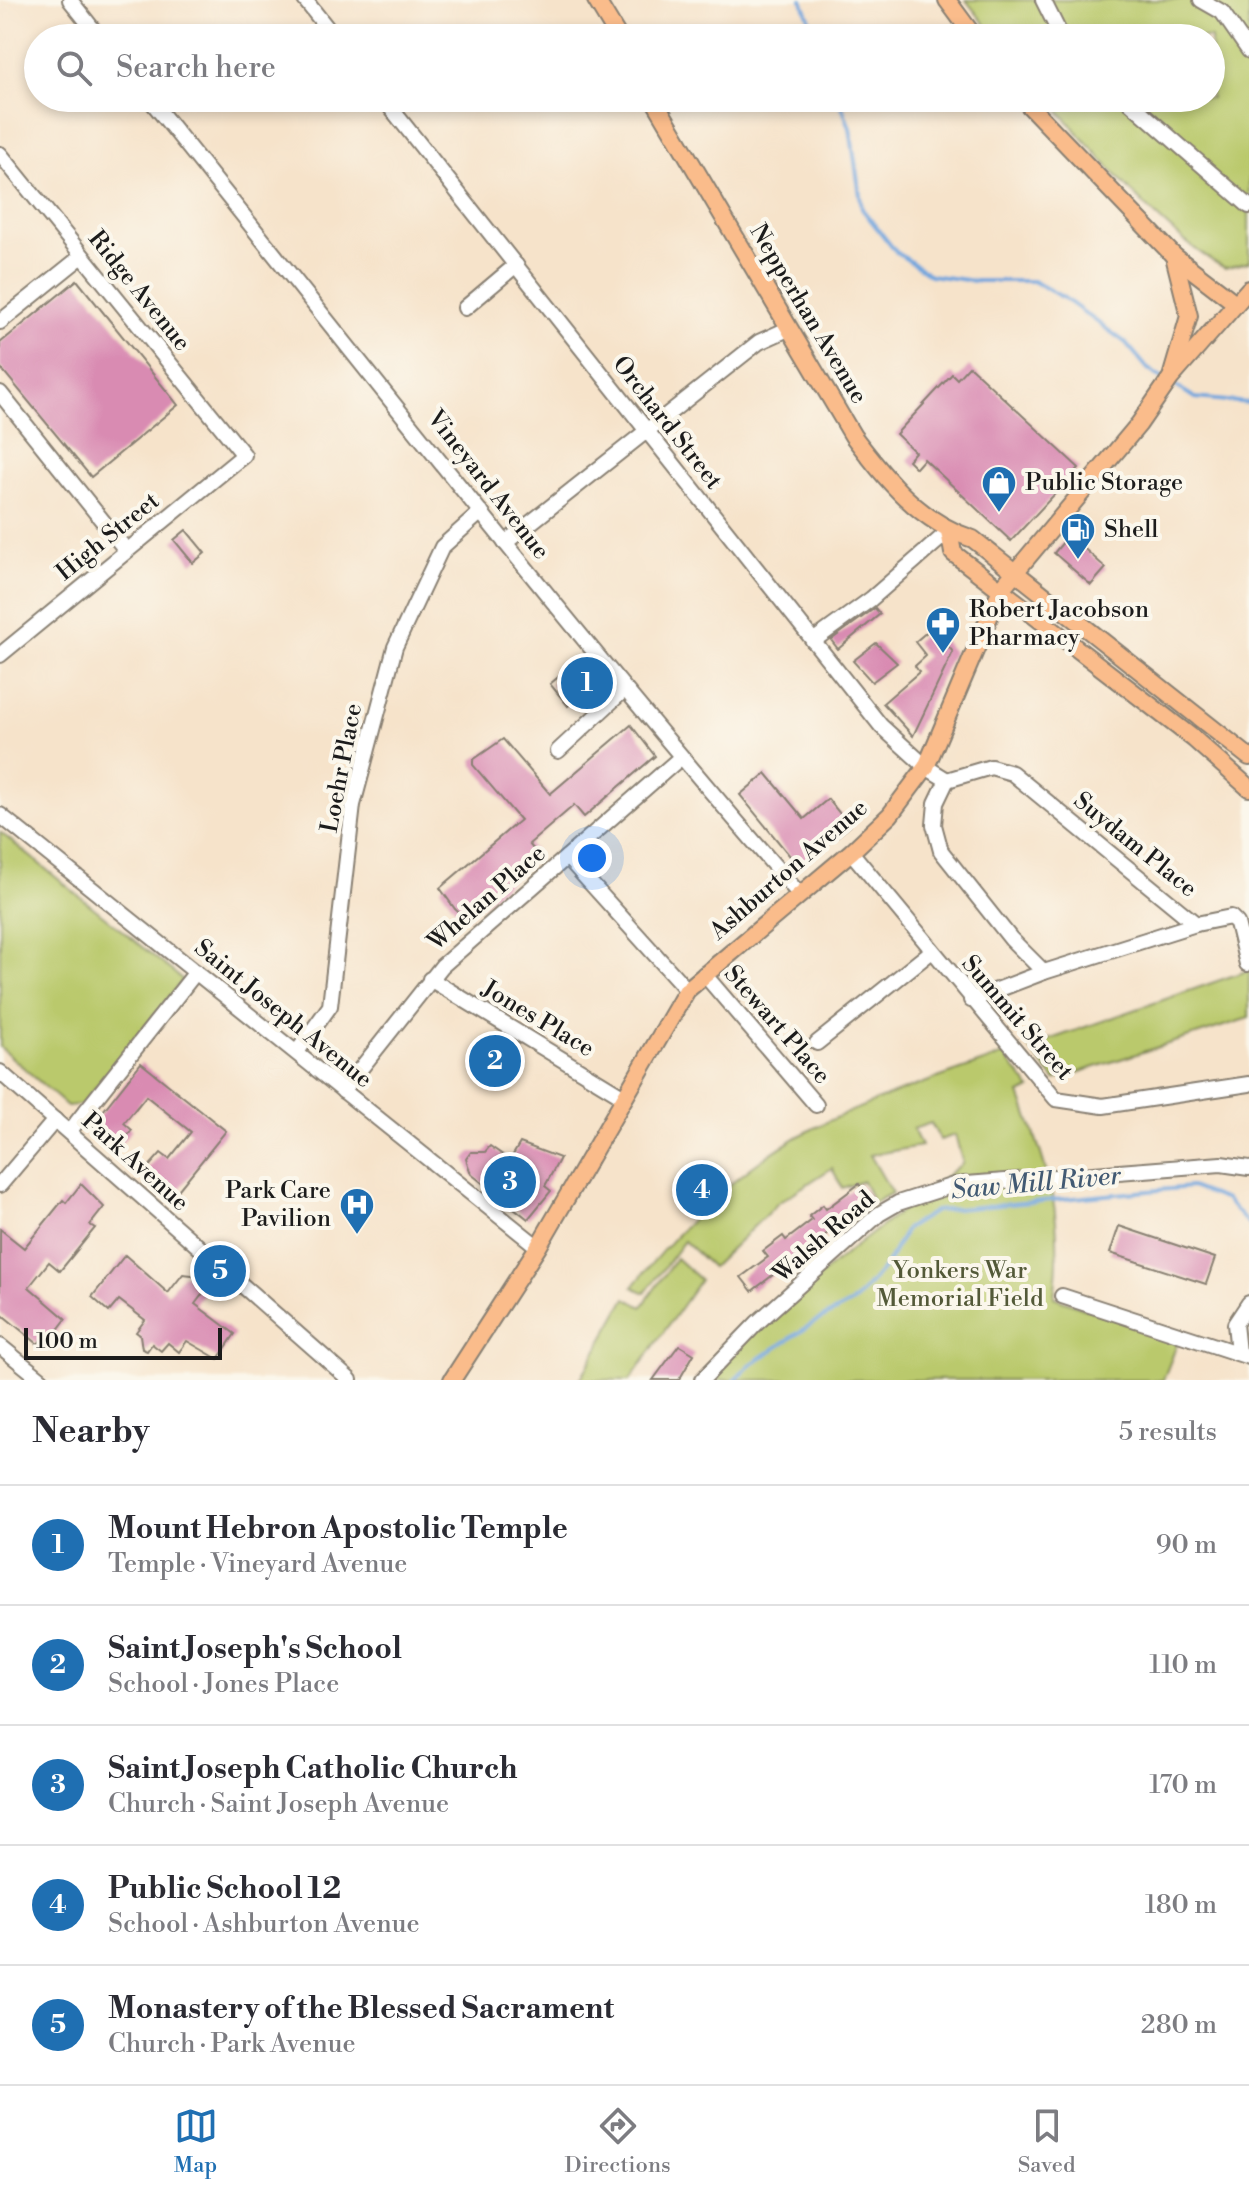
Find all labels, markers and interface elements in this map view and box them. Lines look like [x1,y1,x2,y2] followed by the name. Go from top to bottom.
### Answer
[24,24,1225,112] search box
[52,46,96,90] icon: search
[116,49,276,87] text: Search here
[743,219,873,409] street label: Nepperhan Avenue
[81,225,197,357] street label: Ridge Avenue
[606,350,729,496] street label: Orchard Street
[420,403,556,566] street label: Vineyard Avenue
[980,464,1018,514] shop icon: Public Storage
[1025,468,1183,498] place label: Public Storage
[50,486,166,588] street label: High Street
[1059,511,1097,561] fuel station icon: Shell
[1104,515,1158,545] place label: Shell
[969,595,1149,653] place label: Robert Jacobson Pharmacy
[924,605,962,655] pharmacy icon: Robert Jacobson Pharmacy
[561,653,613,713] pin: 1
[315,701,369,835] street label: Loehr Place
[1067,786,1203,904] street label: Suydam Place
[703,793,874,947] street label: Ashburton Avenue
[572,838,612,878] your location
[421,839,552,958] street label: Whelan Place
[188,933,378,1095] street label: Saint Joseph Avenue
[955,949,1080,1087] street label: Summit Street
[717,960,837,1090] street label: Stewart Place
[476,973,600,1064] street label: Jones Place
[469,1031,521,1091] pin: 2
[75,1106,195,1218] street label: Park Avenue
[484,1152,536,1212] pin: 3
[676,1160,728,1220] pin: 4
[950,1160,1123,1206] water label: Saw Mill River
[225,1176,331,1234] place label: Park Care Pavilion
[766,1184,881,1290] street label: Walsh Road
[338,1186,376,1236] hospital icon: Park Care Pavilion
[194,1241,246,1301] pin: 5
[876,1256,1044,1314] park label: Yonkers War Memorial Field
[24,1324,222,1360] scale bar
[36,1328,98,1355] text: 100 m
[32,1411,150,1453] text: Nearby
[1119,1416,1217,1448] text: 5 results
[108,1510,568,1548] text: Mount Hebron Apostolic Temple
[52,1529,64,1561] text: 1
[1156,1529,1217,1561] text: 90 m
[108,1548,407,1580] text: Temple · Vineyard Avenue
[108,1630,402,1668] text: Saint Joseph's School
[50,1649,66,1681] text: 2
[1149,1649,1217,1681] text: 110 m
[108,1668,339,1700] text: School · Jones Place
[108,1750,518,1788] text: Saint Joseph Catholic Church
[50,1769,66,1801] text: 3
[1149,1769,1217,1801] text: 170 m
[108,1788,449,1820] text: Church · Saint Joseph Avenue
[108,1870,341,1908] text: Public School 12
[49,1889,67,1921] text: 4
[1145,1889,1217,1921] text: 180 m
[108,1908,420,1940] text: School · Ashburton Avenue
[108,1990,614,2028] text: Monastery of the Blessed Sacrament
[50,2009,66,2041] text: 5
[1141,2009,1217,2041] text: 280 m
[108,2028,356,2060] text: Church · Park Avenue
[174,2104,218,2179] tab: Map
[565,2104,671,2179] tab: Directions
[1018,2104,1075,2179] tab: Saved

